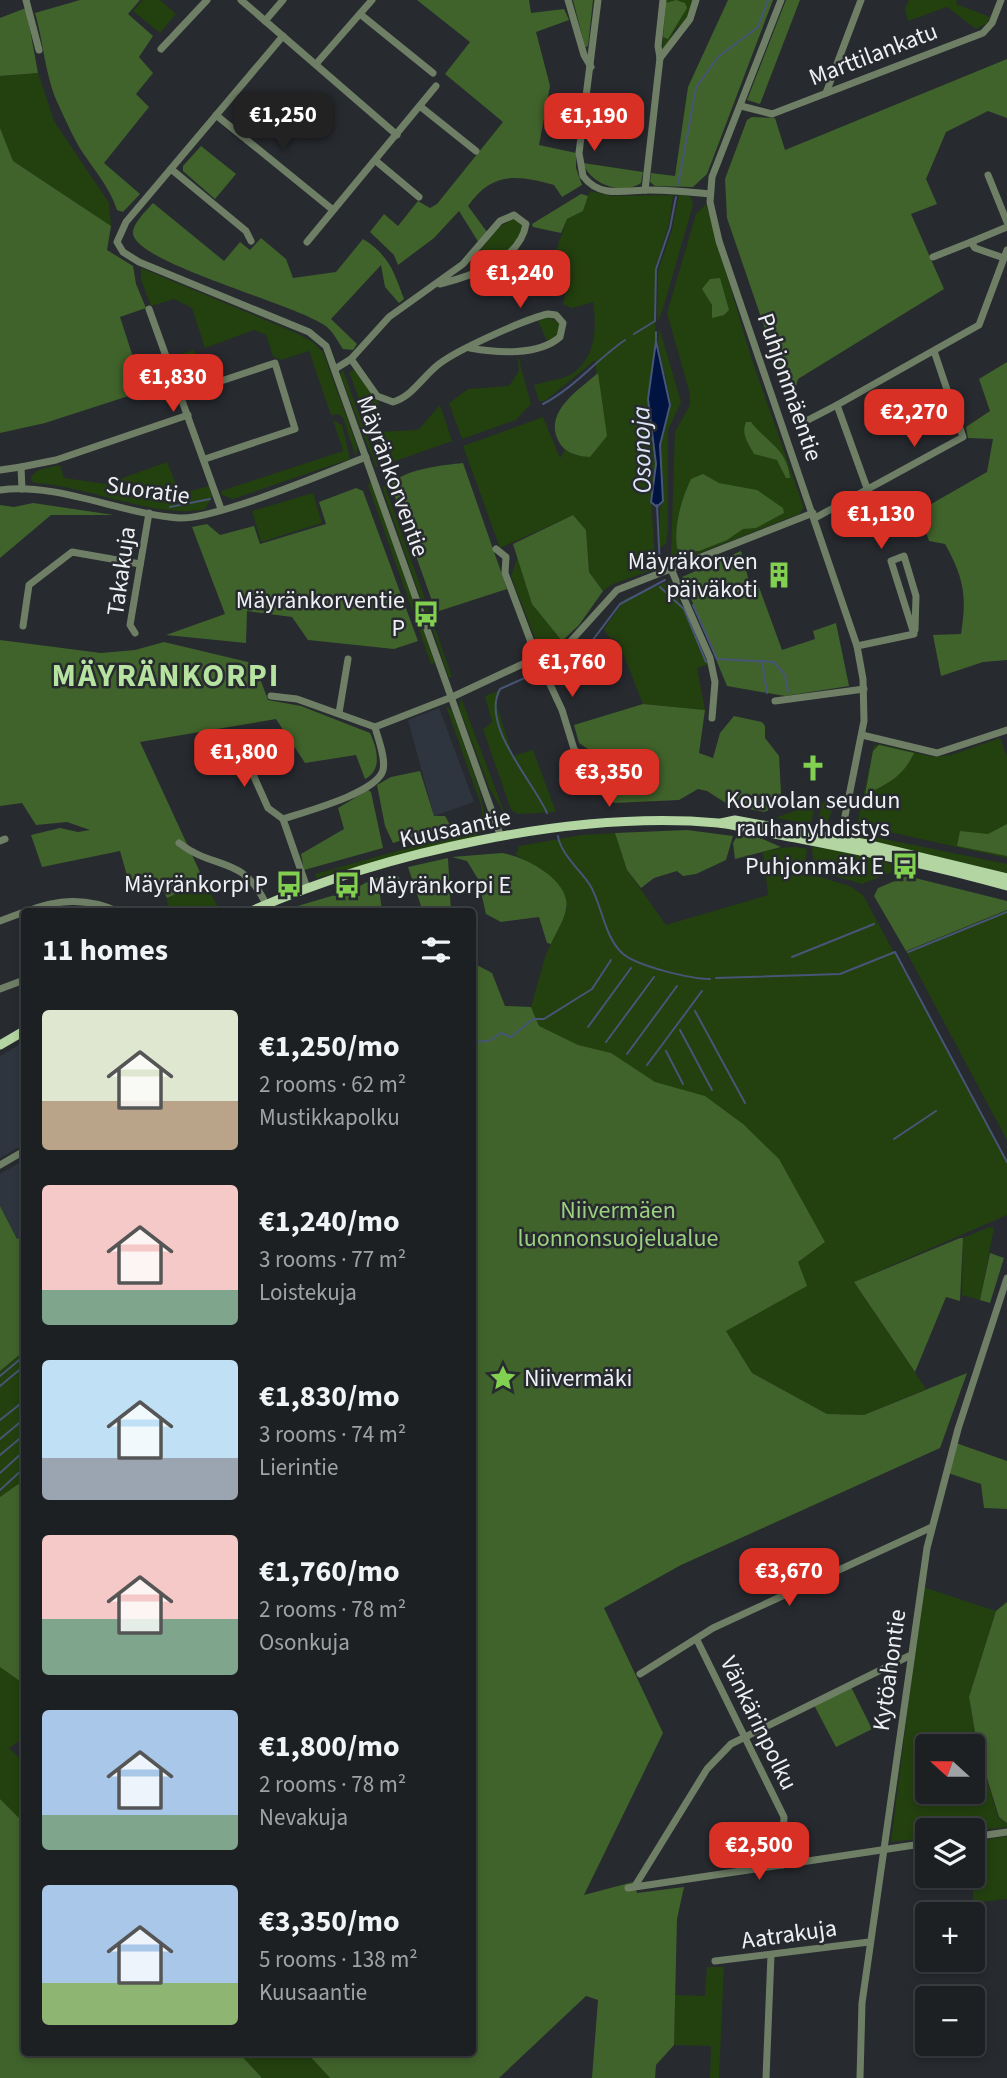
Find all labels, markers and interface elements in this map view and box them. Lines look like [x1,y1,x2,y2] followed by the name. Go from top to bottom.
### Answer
[804,14,943,95] street label: Marttilankatu
[226,92,340,152] pin: €1,250
[537,94,651,153] pin: €1,190
[249,98,317,131] text: €1,250
[560,99,628,132] text: €1,190
[463,250,577,310] pin: €1,240
[486,256,554,289] text: €1,240
[748,308,831,466] street label: Puhjonmäentie
[116,354,230,414] pin: €1,830
[139,360,207,393] text: €1,830
[857,390,971,449] pin: €2,270
[347,391,438,562] street label: Mäyränkorventie
[880,395,948,428] text: €2,270
[622,406,661,494] water label: Osonoja
[104,467,192,514] street label: Suoratie
[824,491,938,551] pin: €1,130
[847,497,915,530] text: €1,130
[98,524,145,618] street label: Takakuja
[628,544,758,607] place label: Mäyräkorven päiväkoti
[764,560,794,590] building icon: Mäyräkorven päiväkoti
[236,583,405,646] place label: Mäyränkorventie P
[411,599,441,629] bus stop icon: Mäyränkorventie P
[515,640,629,699] pin: €1,760
[538,645,606,678] text: €1,760
[52,653,280,699] district label: MÄYRÄNKORPI
[187,730,301,789] pin: €1,800
[210,735,278,768] text: €1,800
[552,750,666,809] pin: €3,350
[798,753,828,783] church icon: Kouvolan seudun rauhanyhdistys
[575,755,643,788] text: €3,350
[726,783,900,846] place label: Kouvolan seudun rauhanyhdistys
[396,800,514,857] street label: Kuusaantie
[745,849,884,884] place label: Puhjonmäki E
[890,851,920,881] bus stop icon: Puhjonmäki E
[124,867,268,902] place label: Mäyränkorpi P
[368,868,511,903] place label: Mäyränkorpi E
[274,869,304,899] bus stop icon: Mäyränkorpi P
[332,870,362,900] bus stop icon: Mäyränkorpi E
[42,929,168,972] text: 11 homes
[417,931,455,969] icon: filters
[259,1025,400,1068] text: €1,250/mo
[98,1038,182,1122] icon: home
[259,1068,406,1101] text: 2 rooms · 62 m²
[259,1101,400,1134] text: Mustikkapolku
[518,1193,718,1256] park label: Niivermäen luonnonsuojelualue
[259,1200,400,1243] text: €1,240/mo
[98,1213,182,1297] icon: home
[259,1243,406,1276] text: 3 rooms · 77 m²
[259,1276,357,1309] text: Loistekuja
[524,1361,632,1396] place label: Niivermäki
[488,1363,518,1393] place icon: Niivermäki
[259,1375,400,1418] text: €1,830/mo
[98,1388,182,1472] icon: home
[259,1418,406,1451] text: 3 rooms · 74 m²
[259,1451,338,1484] text: Lierintie
[732,1548,846,1608] pin: €3,670
[259,1550,400,1593] text: €1,760/mo
[755,1554,823,1587] text: €3,670
[98,1563,182,1647] icon: home
[259,1593,406,1626] text: 2 rooms · 78 m²
[864,1607,915,1733] street label: Kytöahontie
[259,1626,350,1659] text: Osonkuja
[711,1650,806,1796] street label: Vänkärinpolku
[259,1725,400,1768] text: €1,800/mo
[915,1734,985,1804] north arrow
[915,1734,985,2056] map controls
[98,1738,182,1822] icon: home
[259,1768,406,1801] text: 2 rooms · 78 m²
[259,1801,348,1834] text: Nevakuja
[915,1818,985,1888] button: layers
[702,1822,816,1882] pin: €2,500
[725,1828,793,1861] text: €2,500
[259,1900,400,1943] text: €3,350/mo
[915,1902,985,1972] button: +
[739,1910,839,1959] street label: Aatrakuja
[98,1913,182,1997] icon: home
[259,1943,418,1976] text: 5 rooms · 138 m²
[259,1976,367,2009] text: Kuusaantie
[915,1986,985,2056] button: −

